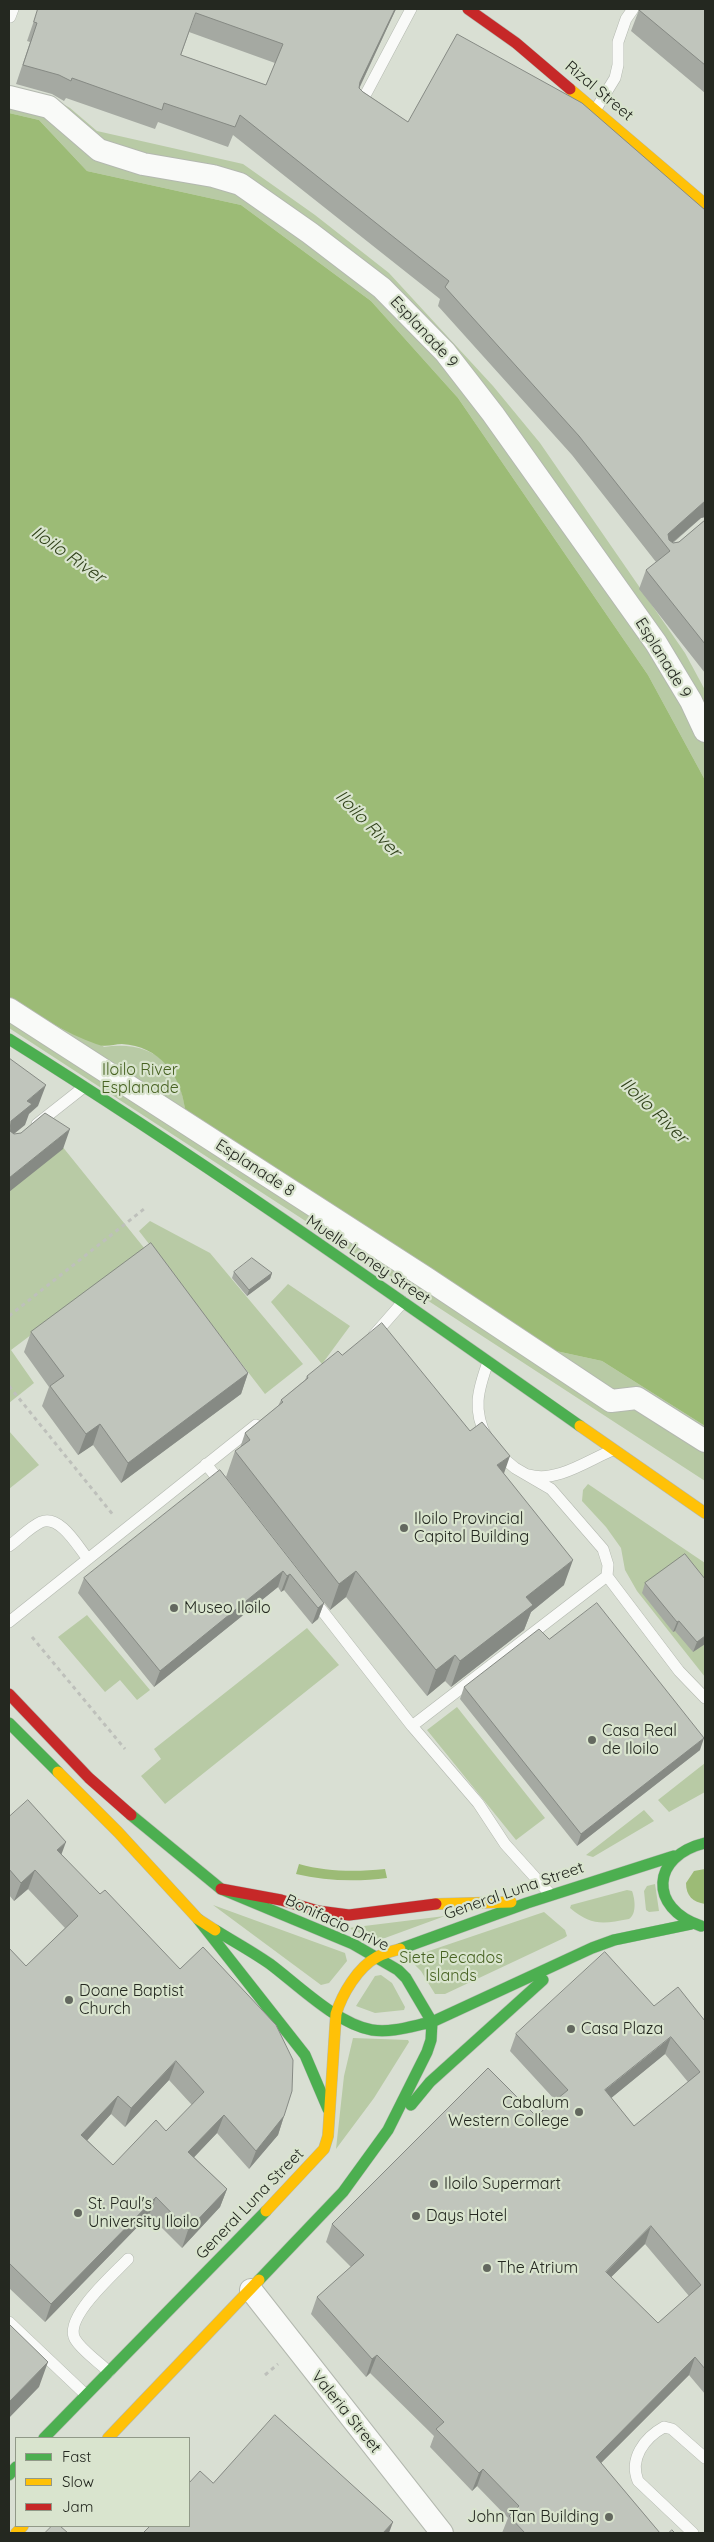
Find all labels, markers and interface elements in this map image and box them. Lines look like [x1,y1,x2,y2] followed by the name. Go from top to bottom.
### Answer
[561,57,637,125] street label: Rizal Street
[386,292,462,372] street label: Esplanade 9
[27,522,109,588] water label: Iloilo River
[631,614,695,702] street label: Esplanade 9
[331,786,405,862] water label: Iloilo River
[101,1060,179,1098] park label: Iloilo River Esplanade
[616,1074,692,1148] water label: Iloilo River
[212,1135,298,1201] street label: Esplanade 8
[302,1211,434,1309] street label: Muelle Loney Street
[414,1509,529,1547] place label: Iloilo Provincial Capitol Building
[398,1522,410,1534] marker: Iloilo Provincial Capitol Building
[184,1598,271,1618] place label: Museo Iloilo
[168,1602,180,1614] marker: Museo Iloilo
[602,1721,677,1759] place label: Casa Real de Iloilo
[586,1734,598,1746] marker: Casa Real de Iloilo
[441,1858,587,1924] street label: General Luna Street
[282,1891,392,1955] street label: Bonifacio Drive
[399,1948,503,1986] park label: Siete Pecados Islands
[79,1981,184,2019] place label: Doane Baptist Church
[63,1994,75,2006] marker: Doane Baptist Church
[581,2019,663,2039] place label: Casa Plaza
[565,2023,577,2035] marker: Casa Plaza
[448,2093,569,2131] place label: Cabalum Western College
[573,2106,585,2118] marker: Cabalum Western College
[192,2145,308,2263] street label: General Luna Street
[444,2174,561,2194] place label: Iloilo Supermart
[428,2178,440,2190] marker: Iloilo Supermart
[88,2194,199,2232] place label: St. Paul's University Iloilo
[426,2206,507,2226] place label: Days Hotel
[72,2207,84,2219] marker: St. Paul's University Iloilo
[410,2210,422,2222] marker: Days Hotel
[497,2258,578,2278] place label: The Atrium
[481,2262,493,2274] marker: The Atrium
[307,2367,385,2457] street label: Valeria Street
[15,2437,190,2527] legend
[62,2447,91,2466] text: Fast
[62,2472,94,2491] text: Slow
[62,2497,93,2516] text: Jam
[467,2507,599,2527] place label: John Tan Building
[603,2511,615,2523] marker: John Tan Building

